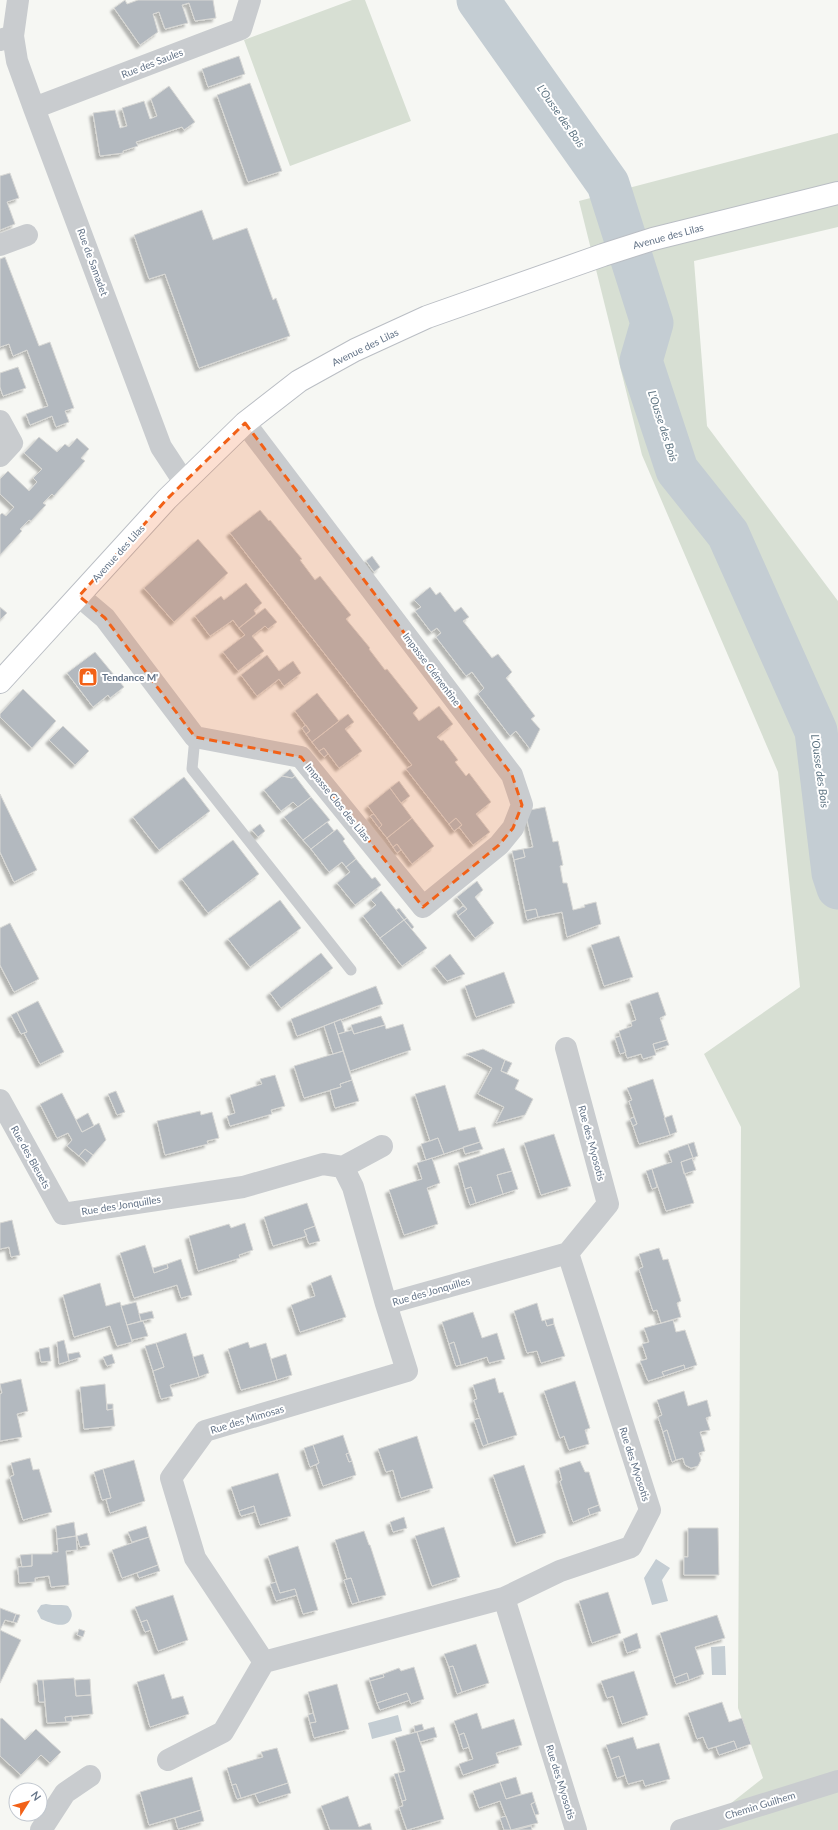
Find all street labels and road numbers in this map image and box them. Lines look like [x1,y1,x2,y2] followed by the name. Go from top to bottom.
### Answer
[119,46,185,80] street label: Rue des Saules
[631,221,705,251] street label: Avenue des Lilas
[75,227,111,298] street label: Rue de Samadet
[330,326,400,368] street label: Avenue des Lilas
[89,522,147,584] street label: Avenue des Lilas
[401,630,463,708] street label: Impasse Clémentine
[303,761,373,843] street label: Impasse Clos des Lilas
[576,1104,608,1182] street label: Rue des Myosotis
[9,1123,53,1191] street label: Rue des Bleuets
[80,1193,162,1217] street label: Rue des Jonquilles
[391,1274,471,1308] street label: Rue des Jonquilles
[209,1402,285,1436] street label: Rue des Mimosas
[617,1425,653,1503] street label: Rue des Myosotis
[544,1743,578,1821] street label: Rue des Myosotis
[723,1789,797,1821] street label: Chemin Guilhem

